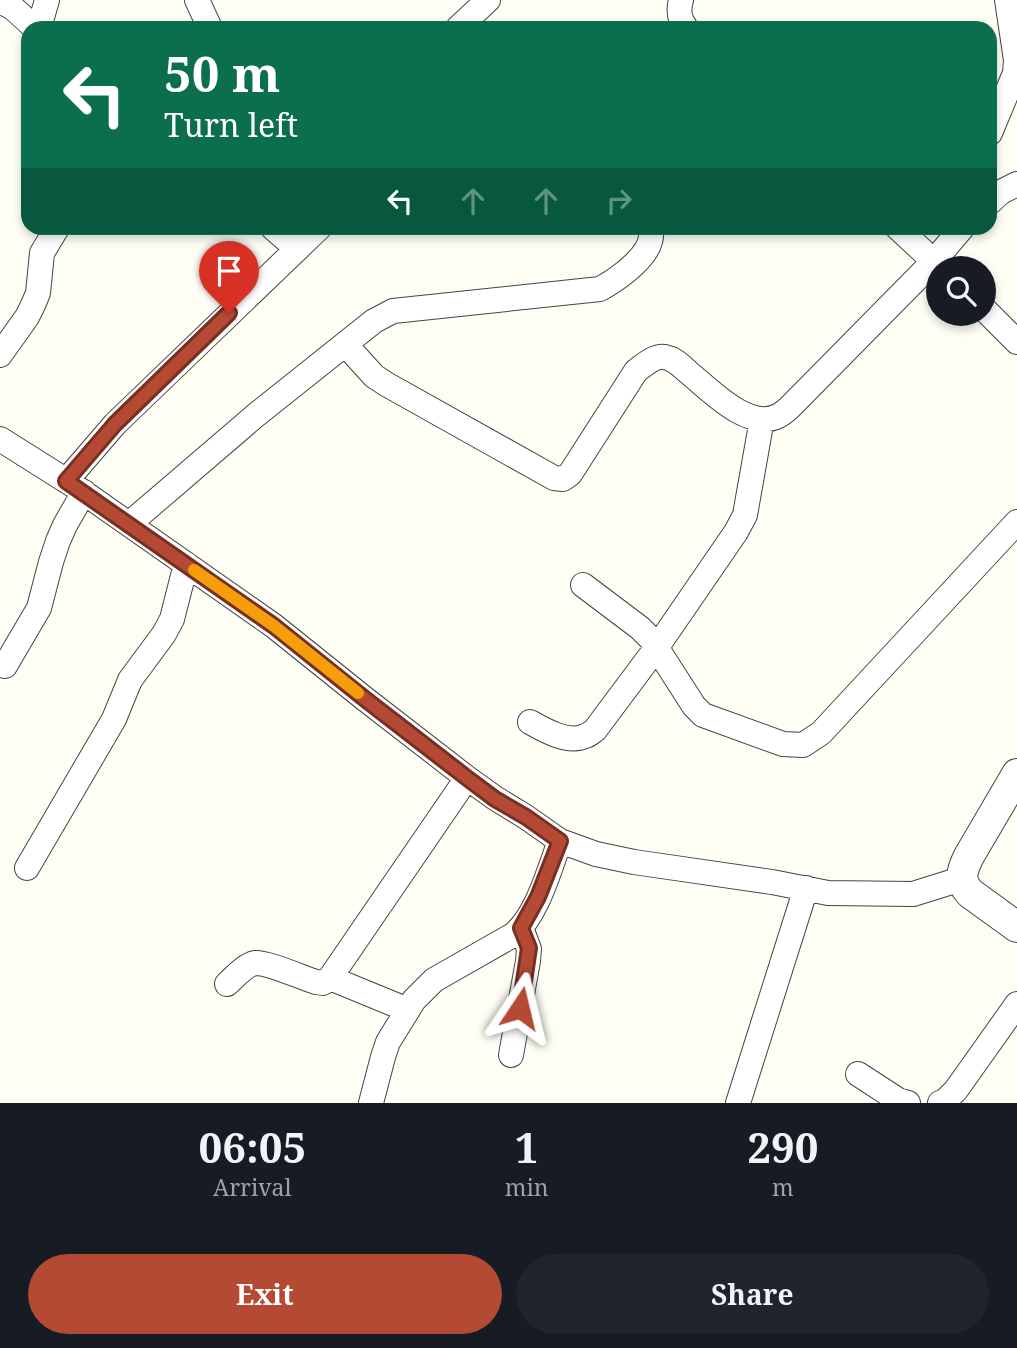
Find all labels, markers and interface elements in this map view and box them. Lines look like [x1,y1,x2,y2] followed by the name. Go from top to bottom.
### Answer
[164,40,280,106] text: 50 m
[49,49,140,140] icon: left
[164,103,298,146] text: Turn left
[381,182,419,220] icon: left
[454,182,492,220] icon: ahead
[527,182,565,220] icon: ahead
[600,182,638,220] icon: right
[199,241,259,313] pin
[210,252,248,290] icon: arrive
[926,256,996,326] map controls
[926,256,996,326] button: search
[483,971,557,1045] position arrow
[199,1118,306,1175] text: 06:05
[515,1118,539,1175] text: 1
[747,1118,818,1175] text: 290
[213,1171,292,1203] text: Arrival
[505,1171,549,1203] text: min
[772,1171,794,1203] text: m
[28,1254,502,1334] button: Exit
[516,1254,989,1334] button: Share

